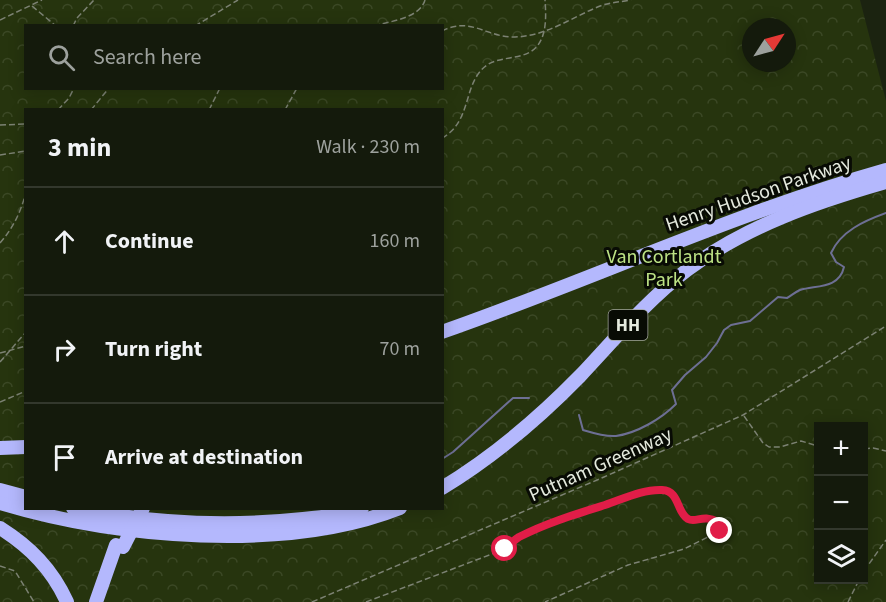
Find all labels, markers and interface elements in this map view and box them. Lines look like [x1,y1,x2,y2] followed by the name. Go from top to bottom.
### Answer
[742,18,796,72] north arrow
[24,24,444,90] search box
[45,41,78,74] icon: search
[93,41,201,73] text: Search here
[48,129,111,166] text: 3 min
[316,133,420,161] text: Walk · 230 m
[662,149,856,239] street label: Henry Hudson Parkway
[48,225,81,258] icon: ahead
[105,225,194,257] text: Continue
[370,227,420,255] text: 160 m
[607,243,722,294] park label: Van Cortlandt Park
[608,310,648,340] road number: HH
[48,333,81,366] icon: right
[105,333,202,365] text: Turn right
[380,335,420,363] text: 70 m
[524,421,677,509] street label: Putnam Greenway
[814,422,868,584] map controls
[814,422,868,476] button: +
[48,441,81,474] icon: arrive
[105,441,303,473] text: Arrive at destination
[814,476,868,530] button: −
[706,517,732,543] route end
[814,530,868,584] button: layers
[491,535,517,561] route start

